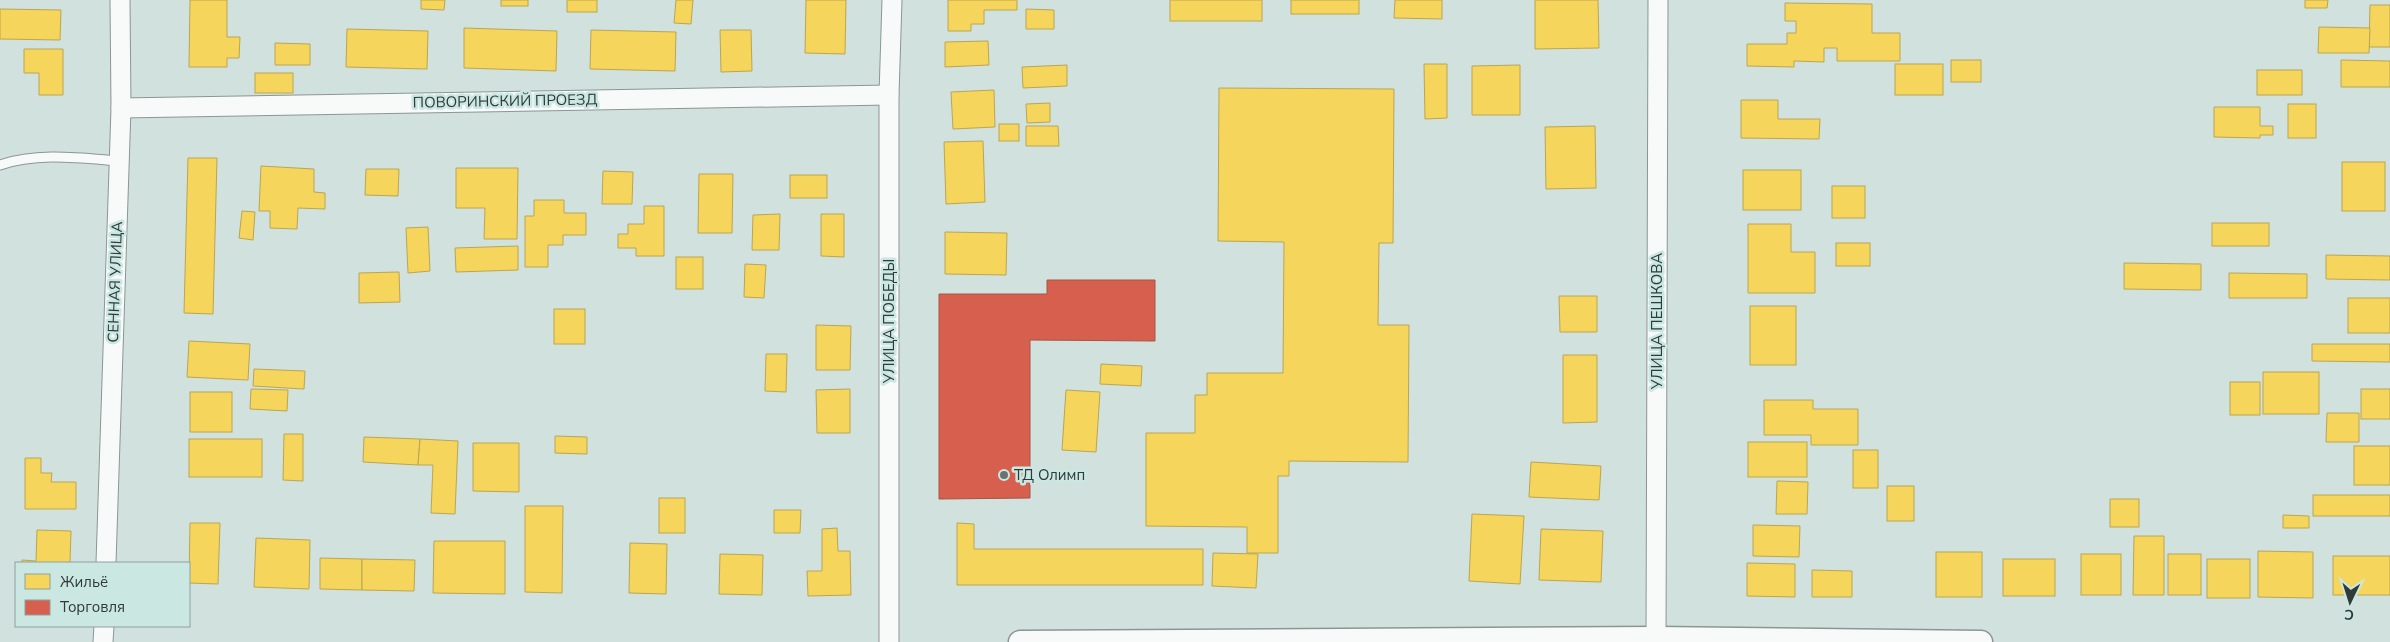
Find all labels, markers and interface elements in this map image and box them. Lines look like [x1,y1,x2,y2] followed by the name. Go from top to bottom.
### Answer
[413,89,598,113] street label: ПОВОРИНСКИЙ ПРОЕЗД
[103,221,127,343] street label: СЕННАЯ УЛИЦА
[1647,253,1667,390] street label: УЛИЦА ПЕШКОВА
[879,259,899,384] street label: УЛИЦА ПОБЕДЫ
[1014,465,1085,485] place label: ТД Олимп
[998,469,1010,481] marker: ТД Олимп
[15,562,190,627] legend
[60,572,108,592] text: Жильё
[2325,577,2375,627] north arrow
[60,597,125,617] text: Торговля
[2343,605,2355,624] text: С

